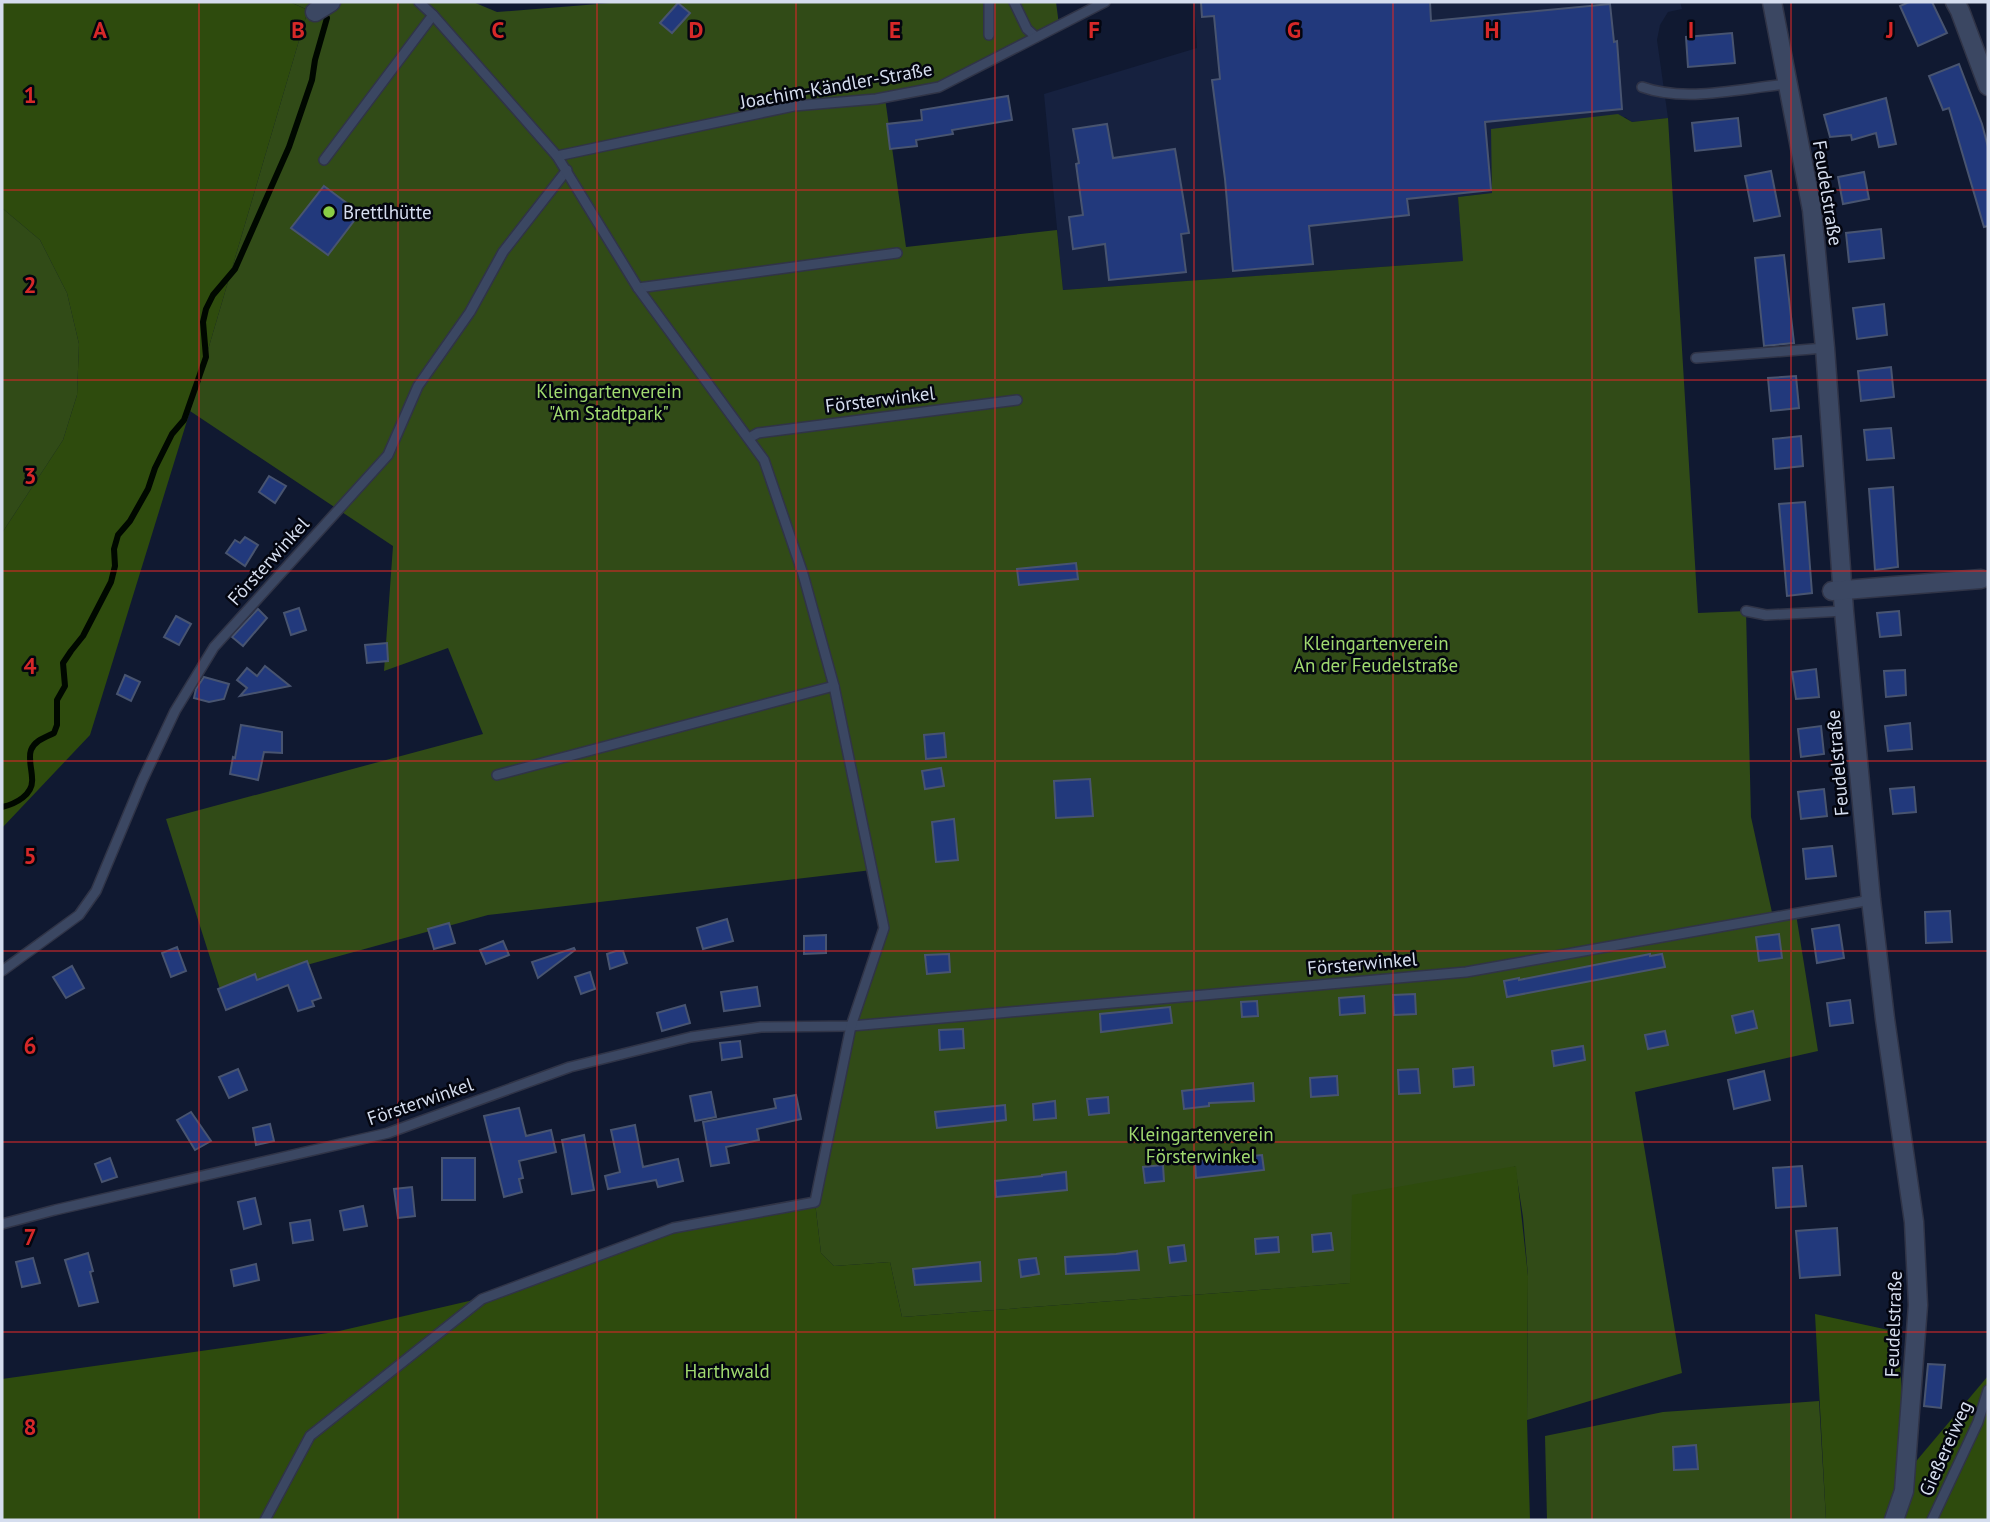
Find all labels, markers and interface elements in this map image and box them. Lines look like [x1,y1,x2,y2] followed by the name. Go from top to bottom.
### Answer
[93,15,107,44] text: A
[291,15,305,44] text: B
[492,15,505,44] text: C
[689,15,703,44] text: D
[889,15,901,44] text: E
[1088,15,1100,44] text: F
[1287,15,1301,44] text: G
[1485,15,1499,44] text: H
[1688,15,1694,44] text: I
[1885,15,1894,44] text: J
[737,56,934,114] street label: Joachim-Kändler-Straße
[23,80,37,109] text: 1
[1808,139,1848,247] street label: Feudelstraße
[343,200,432,224] place label: Brettlhütte
[321,204,337,220] marker: Brettlhütte
[23,270,37,299] text: 2
[536,379,682,425] park label: Kleingartenverein "Am Stadtpark"
[824,380,937,418] street label: Försterwinkel
[23,461,37,490] text: 3
[222,512,314,610] street label: Försterwinkel
[1294,631,1458,677] park label: Kleingartenverein An der Feudelstraße
[23,651,37,680] text: 4
[1820,709,1854,817] street label: Feudelstraße
[23,841,37,870] text: 5
[1306,946,1418,980] street label: Försterwinkel
[23,1031,37,1060] text: 6
[364,1072,476,1130] street label: Försterwinkel
[1128,1122,1274,1168] park label: Kleingartenverein Försterwinkel
[23,1222,37,1251] text: 7
[1879,1270,1907,1378] street label: Feudelstraße
[684,1359,770,1383] park label: Harthwald
[1913,1397,1977,1499] street label: Gießereiweg
[23,1412,37,1441] text: 8

